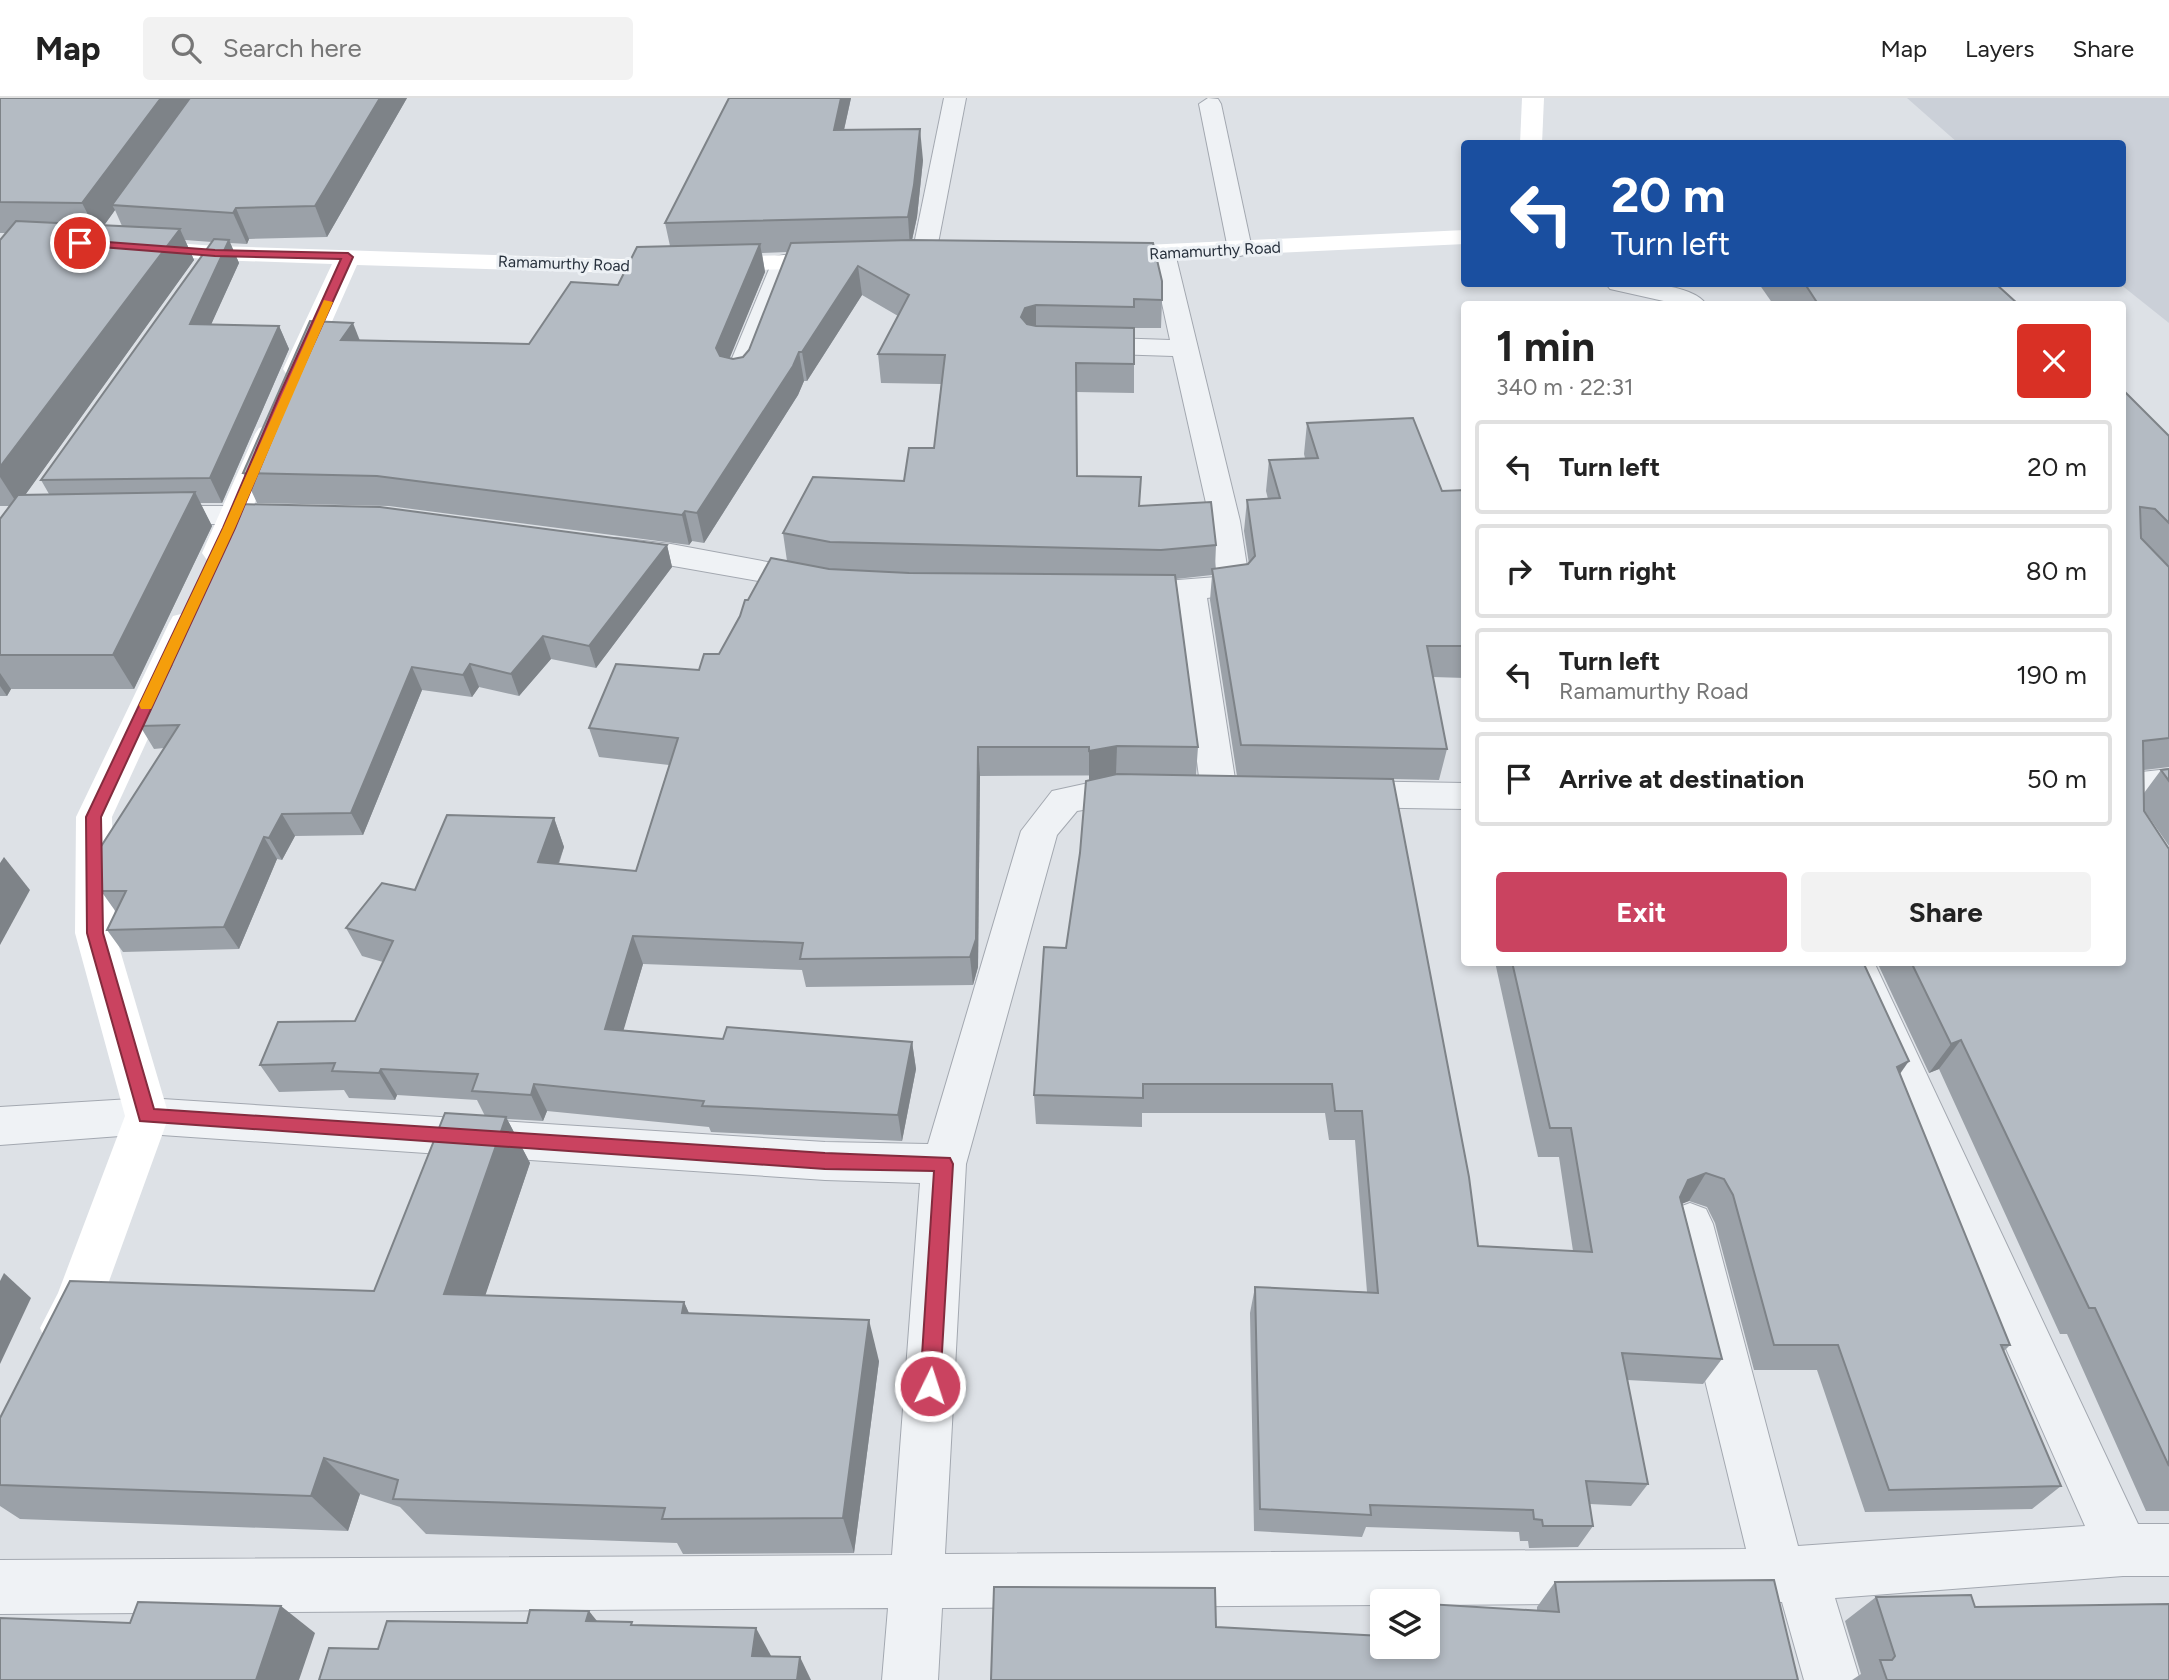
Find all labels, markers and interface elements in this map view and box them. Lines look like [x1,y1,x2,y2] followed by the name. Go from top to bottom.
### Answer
[143,17,633,80] search box
[35,29,101,68] text: Map
[167,29,205,67] icon: search
[223,32,362,64] text: Search here
[1880,34,1927,63] text: Map
[1965,34,2034,63] text: Layers
[2072,34,2134,63] text: Share
[1611,165,1726,224] text: 20 m
[1496,168,1587,259] icon: left
[50,213,110,273] pin
[61,224,99,262] icon: arrive
[1611,225,1730,263] text: Turn left
[1149,238,1281,263] street label: Ramamurthy Road
[498,252,630,275] street label: Ramamurthy Road
[1496,321,1595,372] text: 1 min
[2017,324,2091,398] button: close
[1496,373,1634,401] text: 340 m · 22:31
[1500,448,1538,486] icon: left
[1559,451,1660,483] text: Turn left
[2027,451,2087,483] text: 20 m
[1500,552,1538,590] icon: right
[1559,555,1676,587] text: Turn right
[2026,555,2087,587] text: 80 m
[1559,645,1660,677] text: Turn left
[1500,656,1538,694] icon: left
[2016,659,2087,691] text: 190 m
[1559,677,1749,705] text: Ramamurthy Road
[1500,760,1538,798] icon: arrive
[1559,763,1804,795] text: Arrive at destination
[2027,763,2087,795] text: 50 m
[1496,872,1787,952] button: Exit
[1801,872,2091,952] button: Share
[893,1349,967,1423] position arrow
[1370,1589,1440,1659] map controls
[1370,1589,1440,1659] button: layers

